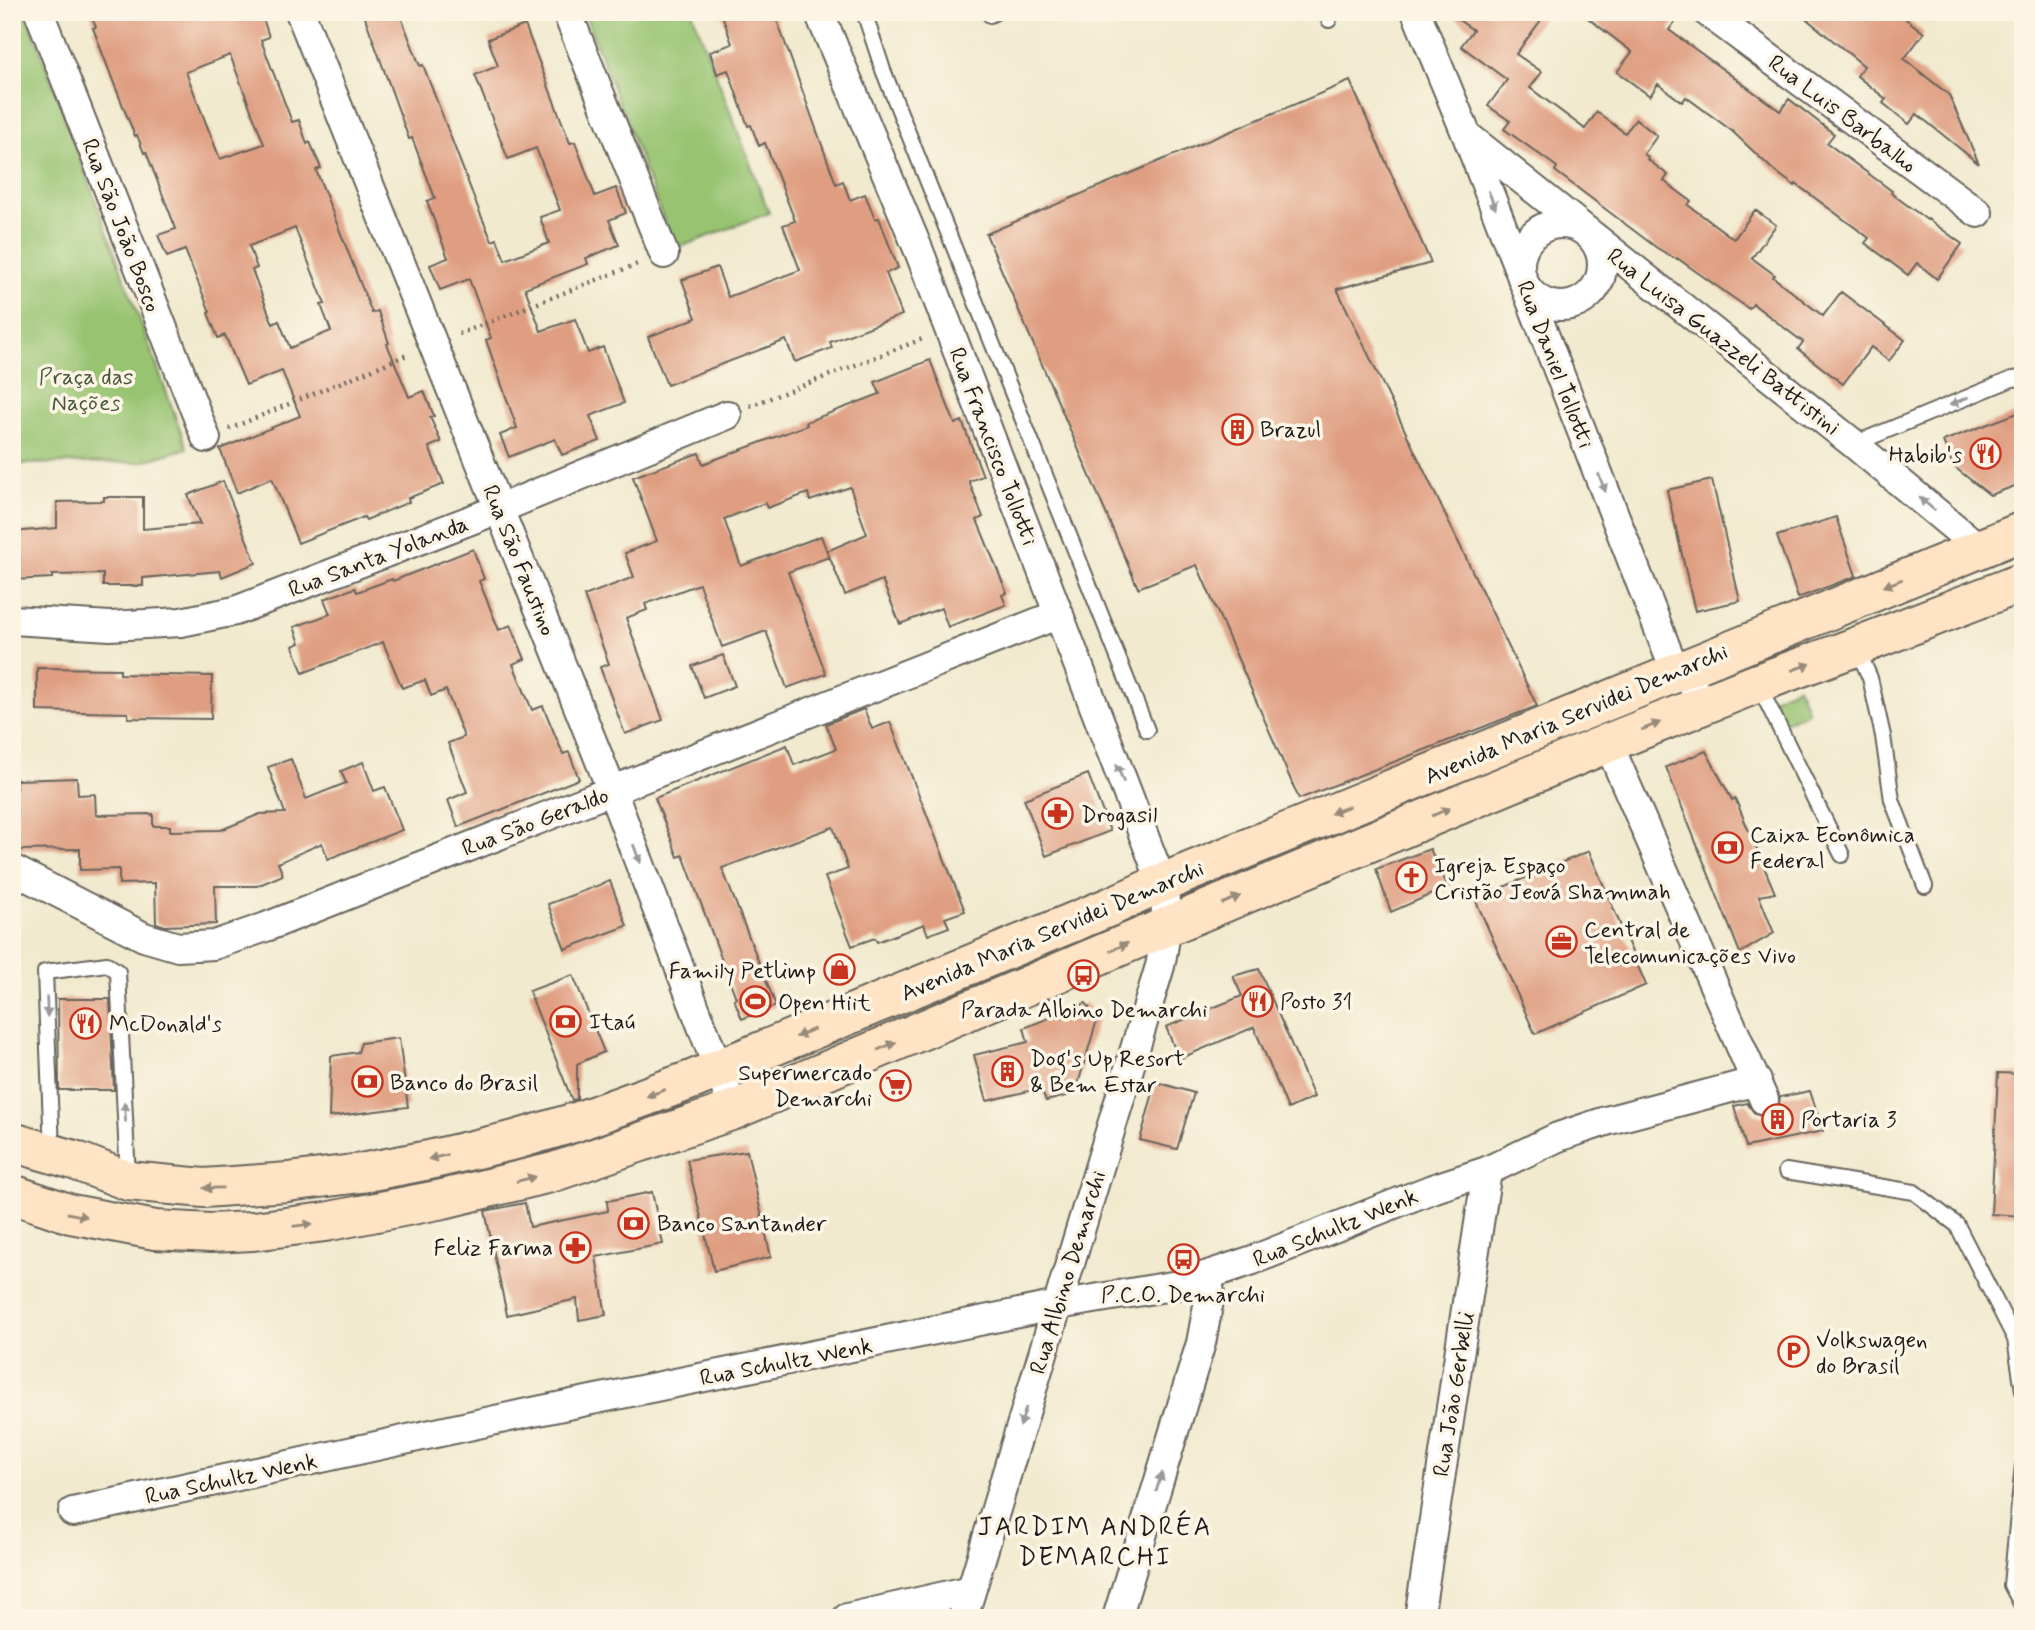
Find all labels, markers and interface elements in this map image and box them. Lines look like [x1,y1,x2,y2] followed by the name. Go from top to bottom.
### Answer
[1761,49,1922,180] street label: Rua Luis Barbalho
[73,135,167,317] street label: Rua São João Bosco
[1487,190,1498,211] one-way arrow
[1600,242,1846,443] street label: Rua Luisa Guazzeli Battistini
[1508,277,1600,453] street label: Rua Daniel Tollotti
[941,343,1044,550] street label: Rua Francisco Tollotti
[39,363,133,419] park label: Praça das Nações
[1948,396,1969,407] one-way arrow
[1220,412,1254,446] building icon: Brazul
[1260,416,1321,446] place label: Brazul
[1968,437,2002,471] restaurant icon: Habib's
[1889,441,1962,471] place label: Habib's
[1596,472,1607,493] one-way arrow
[474,481,562,641] street label: Rua São Faustino
[1918,497,1935,512] one-way arrow
[284,510,473,606] street label: Rua Santa Yolanda
[1883,577,1904,588] one-way arrow
[1421,637,1733,792] street label: Avenida Maria Servidei Demarchi
[1791,661,1812,672] one-way arrow
[1641,720,1662,731] one-way arrow
[1114,763,1125,784] one-way arrow
[458,781,613,865] street label: Rua São Geraldo
[1041,797,1075,831] pharmacy icon: Drogasil
[1081,801,1157,831] place label: Drogasil
[1330,805,1351,816] one-way arrow
[1431,807,1452,818] one-way arrow
[1750,821,1915,877] place label: Caixa Econômica Federal
[1710,830,1744,864] bank icon: Caixa Econômica Federal
[632,844,643,865] one-way arrow
[1434,852,1671,908] place label: Igreja Espaço Cristão Jeová Shammah
[897,854,1209,1009] street label: Avenida Maria Servidei Demarchi
[1394,861,1428,895] church icon: Igreja Espaço Cristão Jeová Shammah
[1221,894,1242,905] one-way arrow
[1584,916,1796,972] place label: Central de Telecomunicações Vivo
[1544,925,1578,959] office icon: Central de Telecomunicações Vivo
[1109,941,1129,953] one-way arrow
[822,953,856,987] shop icon: Family Petlimp
[669,957,816,987] place label: Family Petlimp
[1067,958,1101,992] bus stop icon: Parada Albino Demarchi
[1240,984,1274,1018] restaurant icon: Posto 31
[738,985,772,1019] sports icon: Open Hiit
[1280,988,1352,1018] place label: Posto 31
[778,989,871,1019] place label: Open Hiit
[41,996,52,1018] one-way arrow
[961,996,1207,1026] place label: Parada Albino Demarchi
[549,1004,583,1038] bank icon: Itaú
[69,1006,103,1040] restaurant icon: McDonald's
[589,1008,635,1038] place label: Itaú
[109,1010,222,1040] place label: McDonald's
[795,1028,816,1039] one-way arrow
[877,1040,898,1051] one-way arrow
[1030,1045,1185,1101] place label: Dog's Up Resort & Bem Estar
[990,1054,1024,1088] building icon: Dog's Up Resort & Bem Estar
[738,1059,872,1115] place label: Supermercado Demarchi
[350,1065,384,1099] bank icon: Banco do Brasil
[878,1068,912,1102] supermarket icon: Supermercado Demarchi
[390,1069,538,1099] place label: Banco do Brasil
[645,1088,666,1099] one-way arrow
[119,1101,130,1123] one-way arrow
[1761,1102,1795,1136] building icon: Portaria 3
[1801,1106,1897,1136] place label: Portaria 3
[427,1152,449,1163] one-way arrow
[1024,1167,1114,1378] street label: Rua Albino Demarchi
[515,1173,537,1184] one-way arrow
[202,1182,224,1193] one-way arrow
[1249,1182,1423,1276] street label: Rua Schultz Wenk
[617,1206,651,1240] bank icon: Banco Santander
[66,1210,88,1221] one-way arrow
[657,1210,827,1240] place label: Banco Santander
[292,1219,314,1230] one-way arrow
[559,1230,593,1264] pharmacy icon: Feliz Farma
[434,1234,553,1264] place label: Feliz Farma
[1166,1243,1200,1277] bus stop icon: P.C.O. Demarchi
[1101,1281,1265,1311] place label: P.C.O. Demarchi
[1427,1310,1483,1479] street label: Rua João Gerbelli
[1816,1326,1928,1382] place label: Volkswagen do Brasil
[698,1332,875,1394] street label: Rua Schultz Wenk
[1776,1335,1810,1369] parking icon: Volkswagen do Brasil
[1017,1407,1027,1428] one-way arrow
[143,1447,320,1513] street label: Rua Schultz Wenk
[1154,1471,1164,1492] one-way arrow
[978,1509,1212,1575] district label: JARDIM ANDRÉA DEMARCHI

